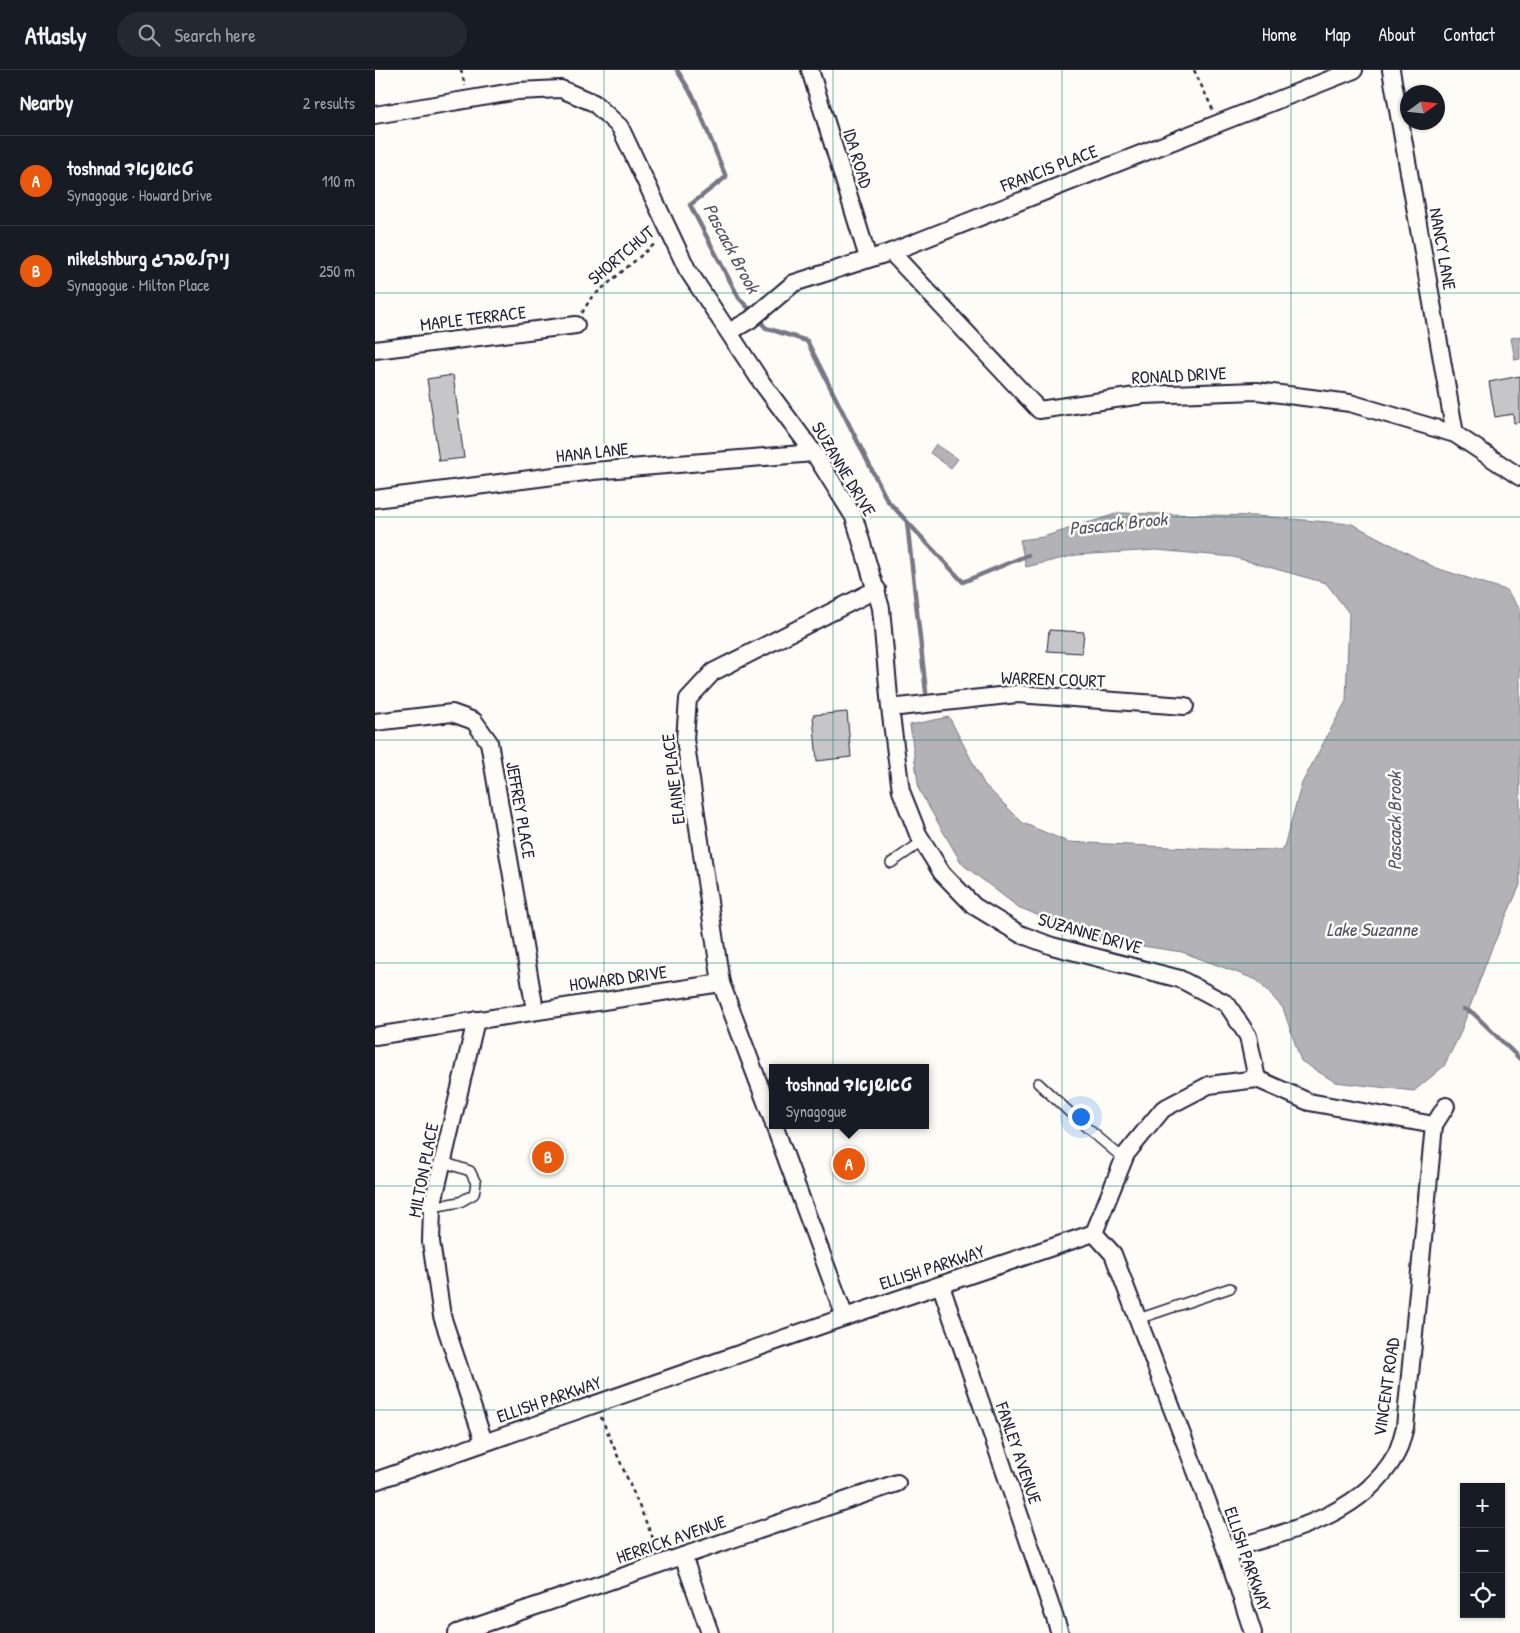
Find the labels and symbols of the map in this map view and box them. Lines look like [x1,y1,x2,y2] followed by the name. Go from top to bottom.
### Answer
[1400,85,1445,130] north arrow
[837,125,879,191] street label: IDA ROAD
[996,138,1101,198] street label: FRANCIS PLACE
[697,198,768,299] water label: Pascack Brook
[1423,206,1463,292] street label: NANCY LANE
[582,219,660,290] street label: SHORTCHUT
[419,299,527,337] street label: MAPLE TERRACE
[1131,360,1227,390] street label: RONALD DRIVE
[806,417,882,521] street label: SUZANNE DRIVE
[555,436,630,468] street label: HANA LANE
[1068,505,1170,541] water label: Pascack Brook
[1000,665,1106,693] street label: WARREN COURT
[655,732,691,826] street label: ELAINE PLACE
[500,759,542,861] street label: JEFFREY PLACE
[1381,770,1407,870] water label: Pascack Brook
[1035,906,1145,960] street label: SUZANNE DRIVE
[1327,916,1419,942] water label: Lake Suzanne
[568,959,668,997] street label: HOWARD DRIVE
[1068,1104,1094,1130] your location
[402,1121,444,1219] street label: MILTON PLACE
[532,1138,564,1176] pin: B
[833,1145,865,1183] pin: A
[876,1238,988,1296] street label: ELLISH PARKWAY
[1367,1336,1405,1438] street label: VINCENT ROAD
[493,1369,605,1429] street label: ELLISH PARKWAY
[990,1398,1048,1507] street label: FANLEY AVENUE
[1218,1503,1278,1615] street label: ELLISH PARKWAY
[613,1509,729,1569] street label: HERRICK AVENUE

